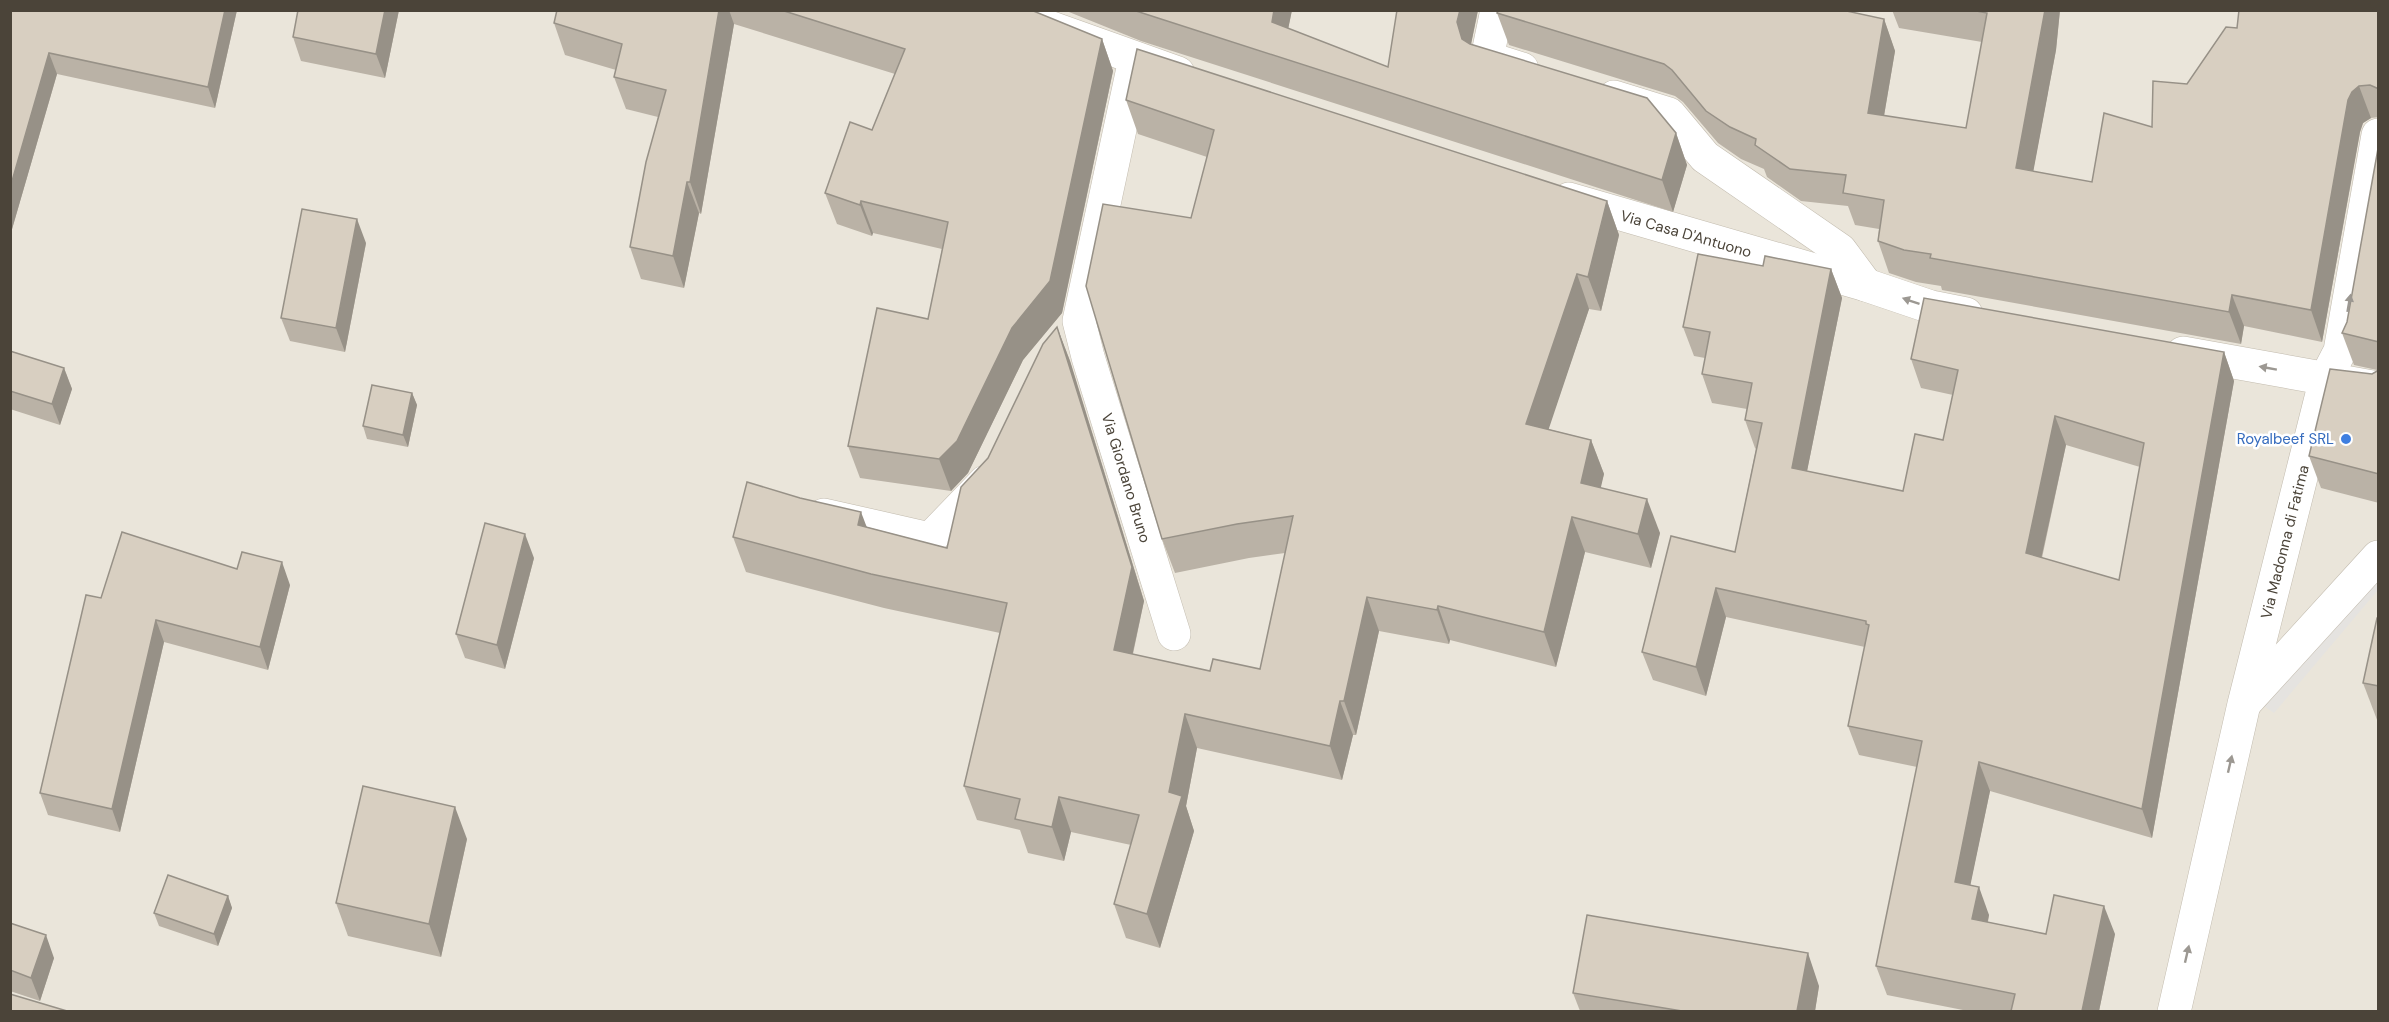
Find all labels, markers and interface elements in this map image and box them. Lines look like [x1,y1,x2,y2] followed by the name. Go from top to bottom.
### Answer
[1618,206,1754,262] street label: Via Casa D'Antuono
[2344,293,2353,312] one-way arrow
[1902,295,1920,305] one-way arrow
[2258,363,2277,372] one-way arrow
[1097,411,1155,545] street label: Via Giordano Bruno
[2237,429,2334,449] place label: Royalbeef SRL
[2339,432,2353,446] marker: Royalbeef SRL
[2256,463,2314,621] street label: Via Madonna di Fatima
[2226,755,2236,774] one-way arrow
[2183,945,2192,964] one-way arrow

